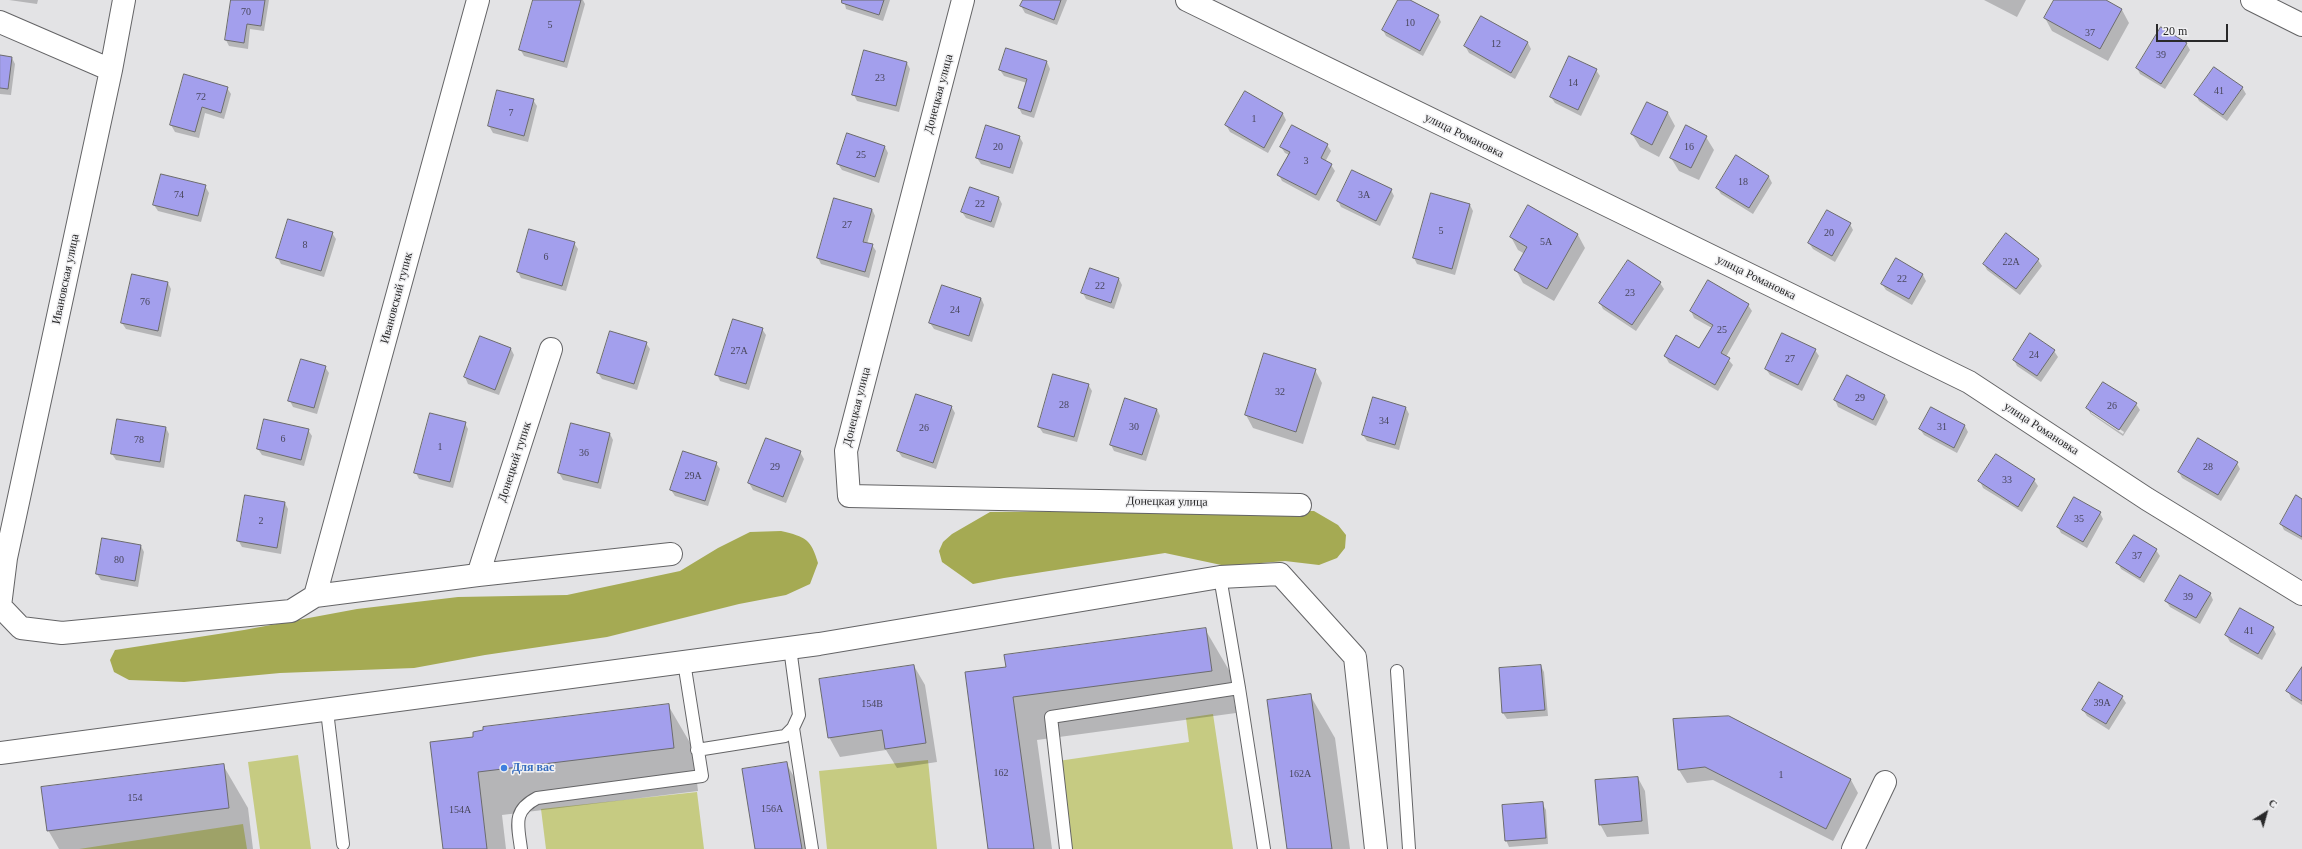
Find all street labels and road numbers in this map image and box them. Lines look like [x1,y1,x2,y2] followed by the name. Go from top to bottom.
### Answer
[922,53,956,135] street label: Донецкая улица
[1422,111,1506,161] street label: улица Романовка
[49,233,83,325] street label: Ивановская улица
[378,251,416,345] street label: Ивановский тупик
[1714,253,1798,303] street label: улица Романовка
[840,366,874,448] street label: Донецкая улица
[2001,399,2081,459] street label: улица Романовка
[495,420,535,504] street label: Донецкий тупик
[1126,494,1208,510] street label: Донецкая улица

